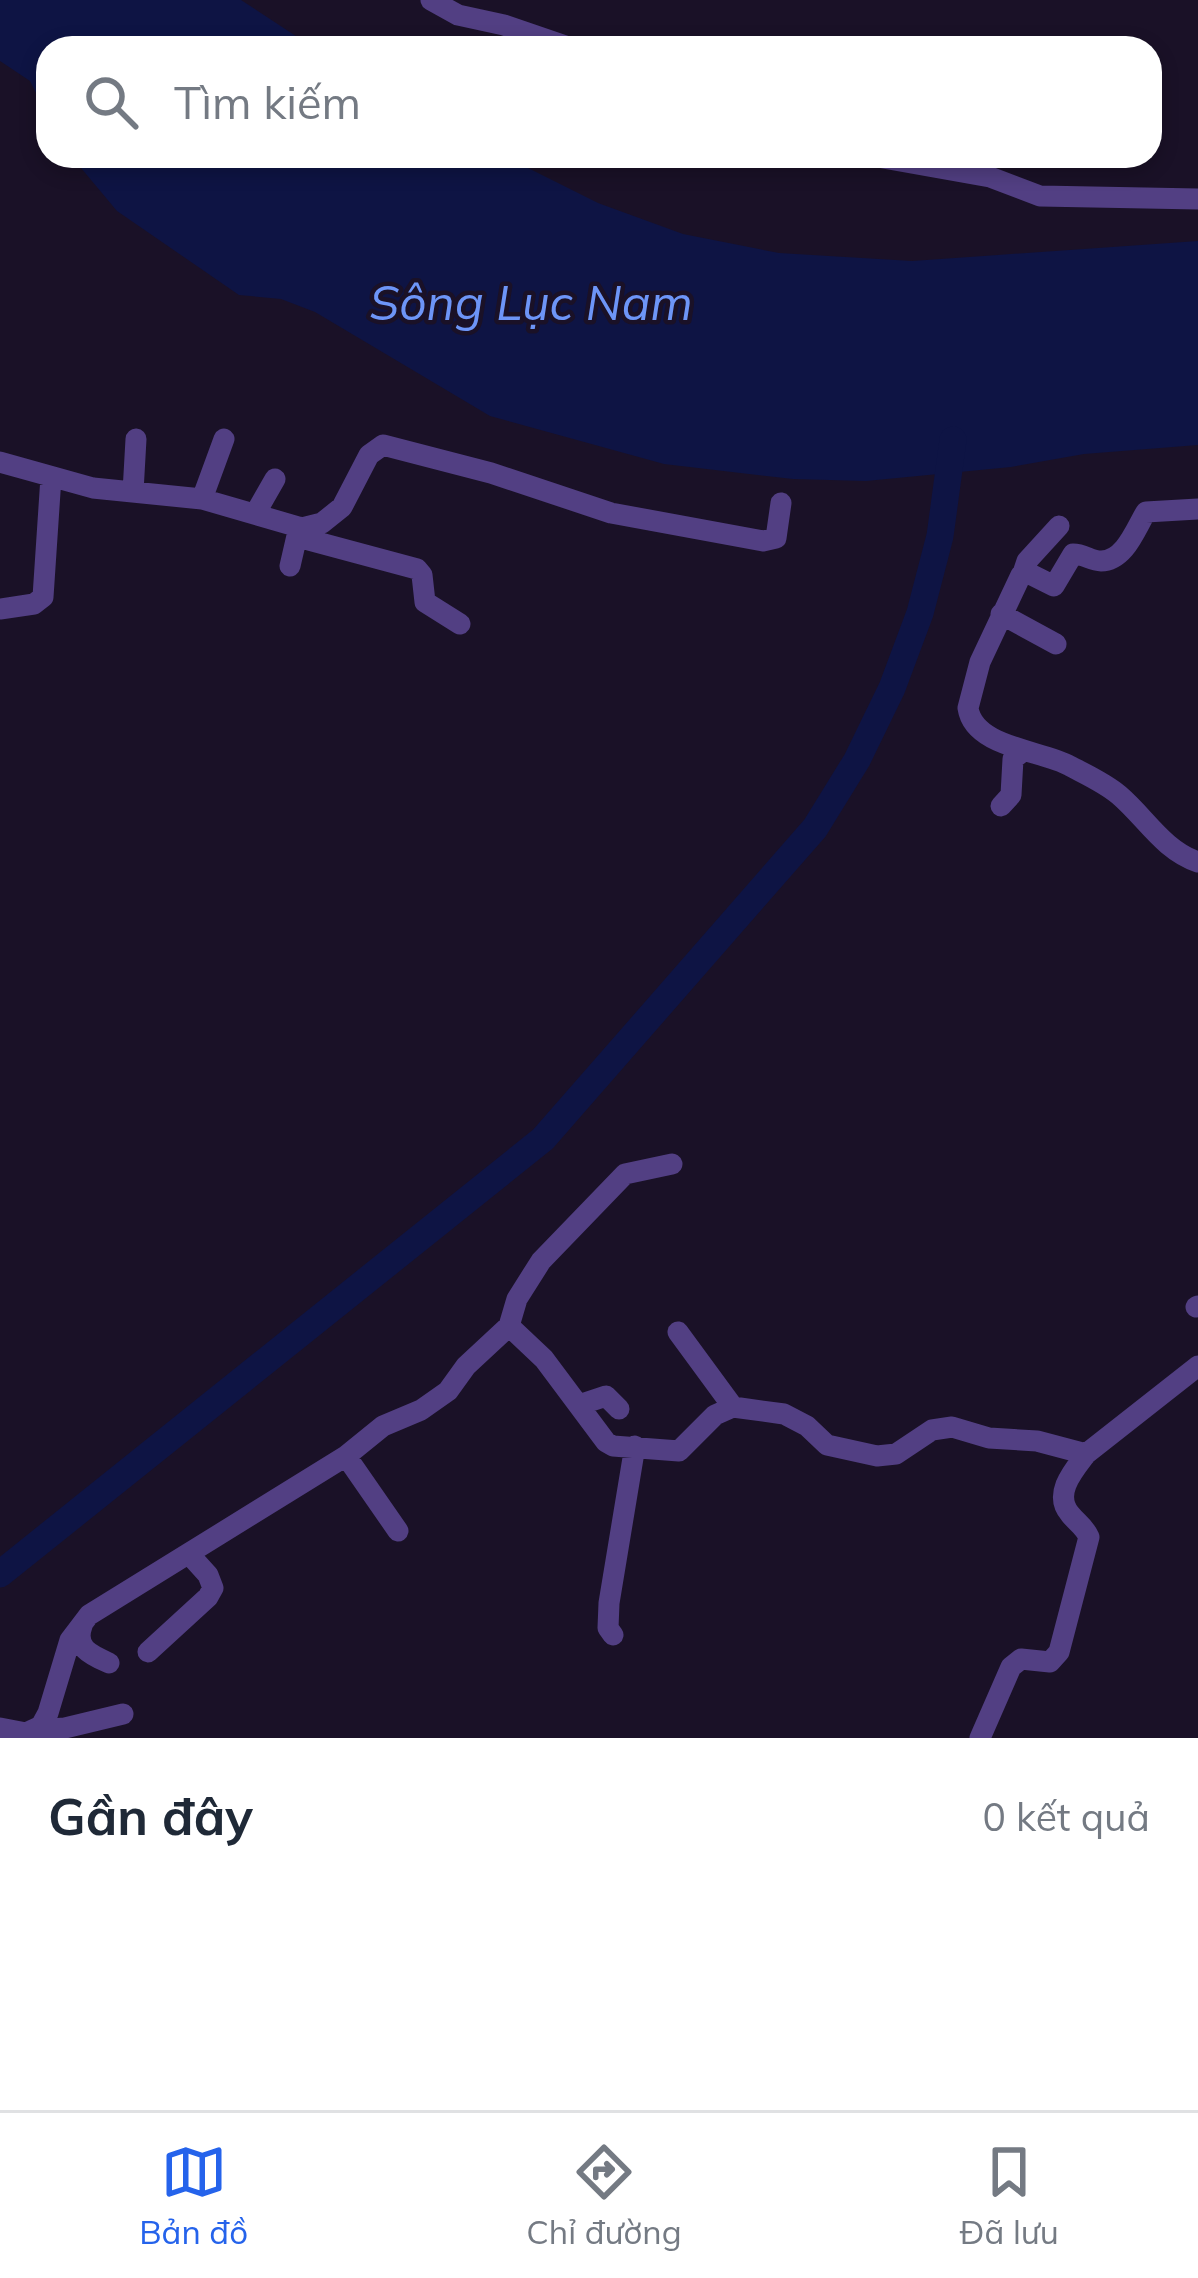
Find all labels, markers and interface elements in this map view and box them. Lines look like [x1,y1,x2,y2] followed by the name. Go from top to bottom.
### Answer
[36,36,1162,168] search box
[78,69,144,135] icon: search
[174,74,361,130] text: Tìm kiếm
[369,272,693,332] water label: Sông Lục Nam
[48,1784,253,1848] text: Gần đây
[982,1792,1150,1841] text: 0 kết quả
[139,2139,248,2252] tab: Bản đồ
[526,2139,682,2252] tab: Chỉ đường
[960,2139,1059,2252] tab: Đã lưu

